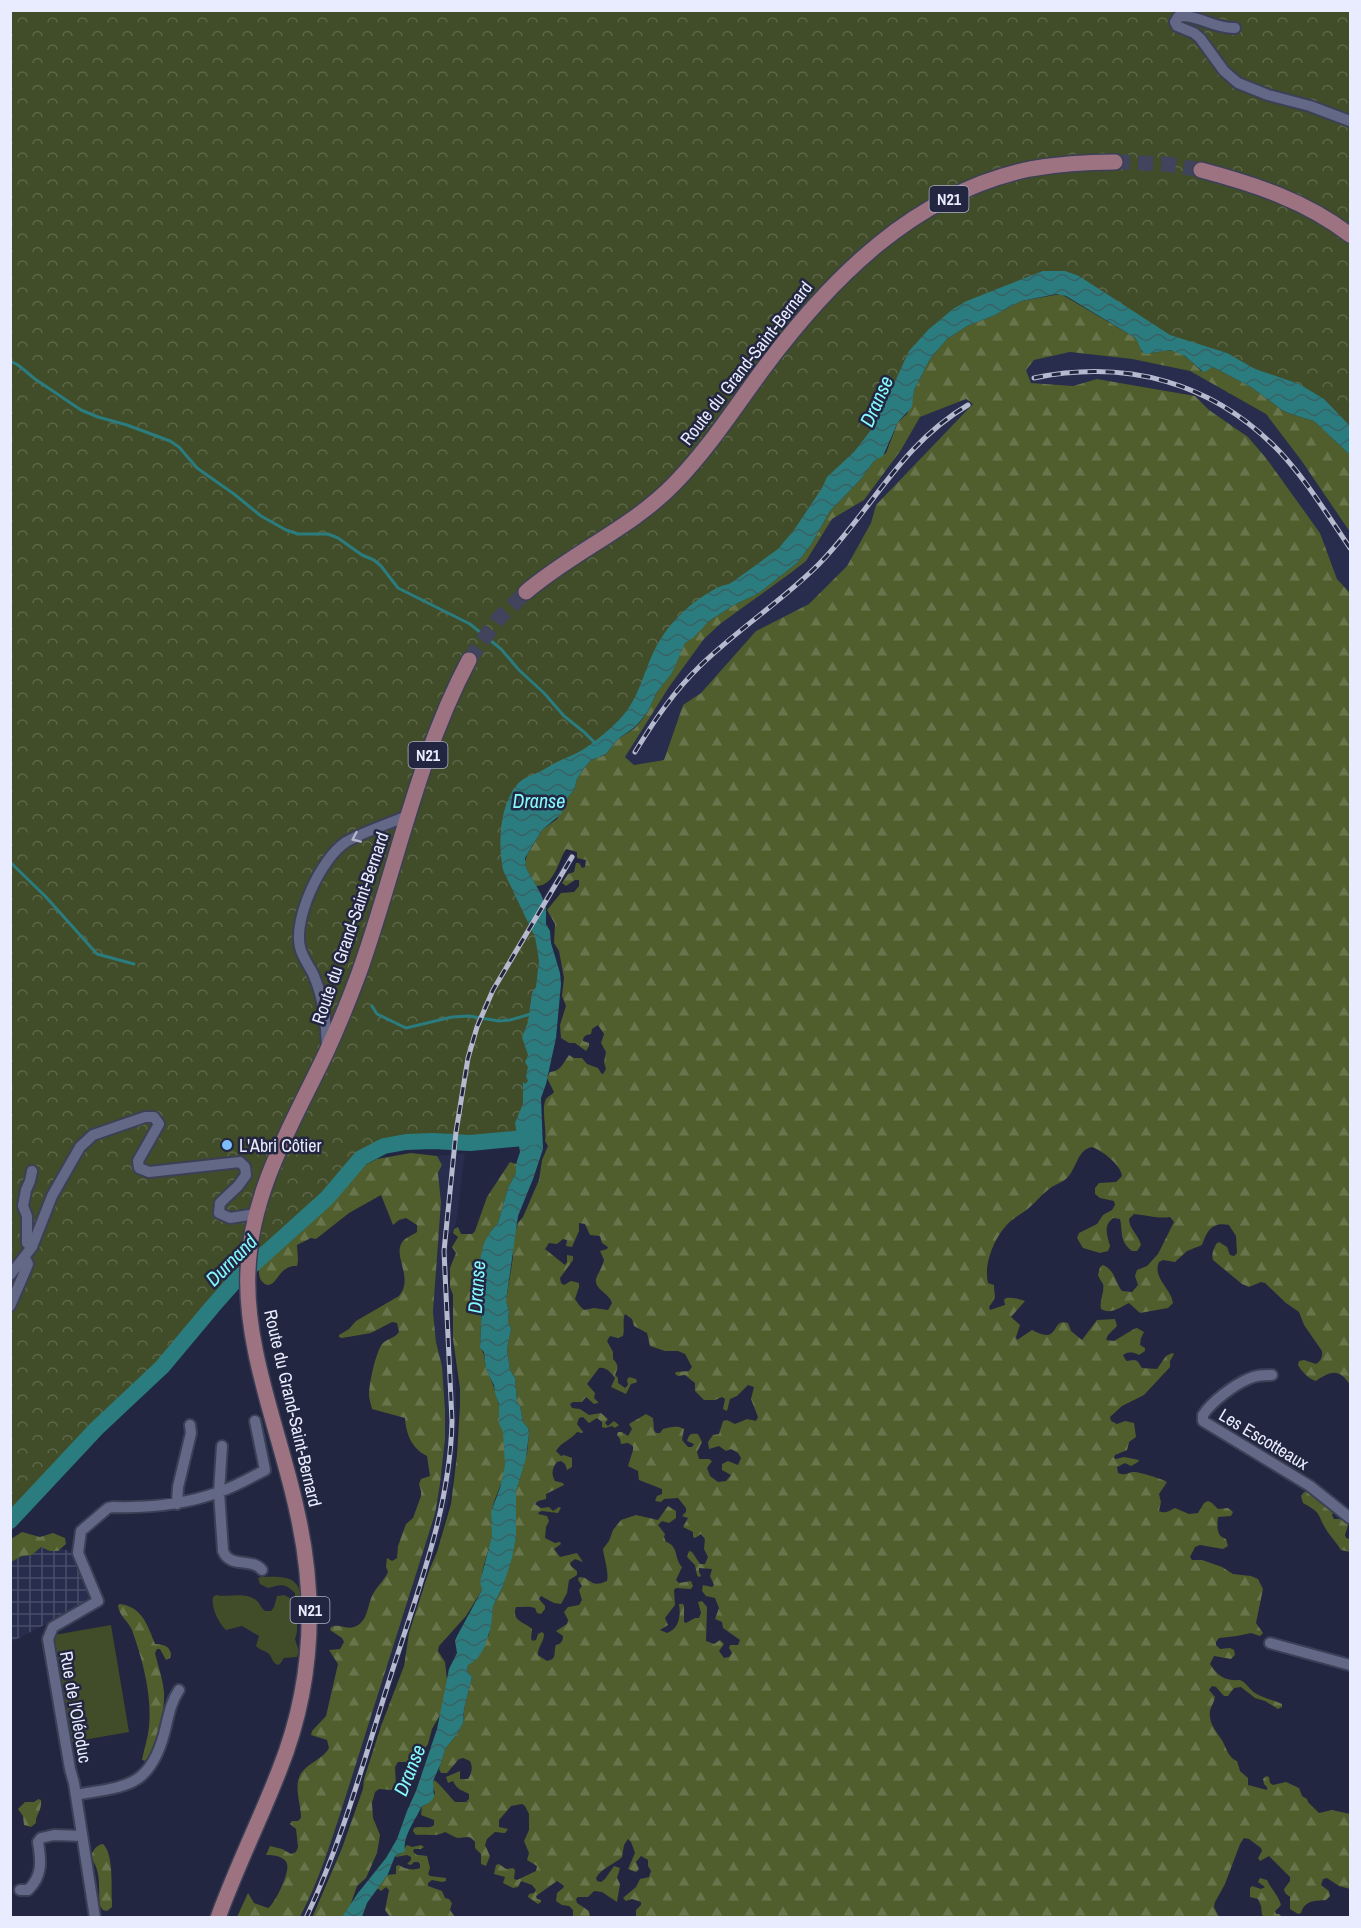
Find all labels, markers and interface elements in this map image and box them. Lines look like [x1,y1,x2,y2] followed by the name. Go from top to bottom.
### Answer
[930,186,968,212] road number: N21
[674,276,818,450] street label: Route du Grand-Saint-Bernard
[853,371,899,431] water label: Dranse
[408,742,448,768] road number: N21
[513,787,565,814] water label: Dranse
[305,829,395,1027] street label: Route du Grand-Saint-Bernard
[351,831,362,843] one-way arrow
[239,1133,321,1158] place label: L'Abri Côtier
[220,1138,234,1152] marker: L'Abri Côtier
[199,1228,263,1292] water label: Durnand
[461,1260,491,1314] water label: Dranse
[258,1307,328,1509] street label: Route du Grand-Saint-Bernard
[1214,1402,1314,1476] street label: Les Escotteaux
[290,1597,330,1623] road number: N21
[54,1649,98,1765] street label: Rue de l'Oléoduc
[387,1740,431,1800] water label: Dranse

